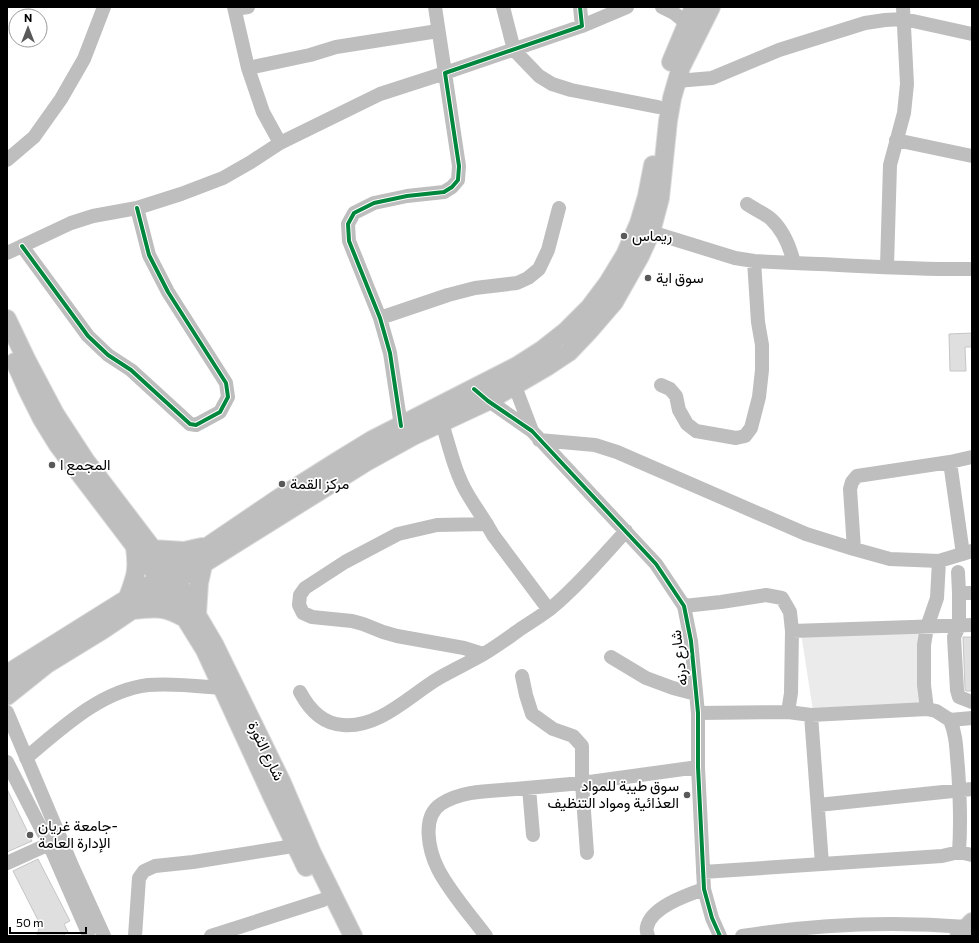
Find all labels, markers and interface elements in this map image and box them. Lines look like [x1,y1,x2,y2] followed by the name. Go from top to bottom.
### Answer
[8,8,48,48] north arrow
[24,11,32,24] text: N
[632,226,672,246] place label: ريماس
[619,231,629,241] marker: ريماس
[656,268,704,287] place label: سوق اية
[643,273,653,283] marker: سوق اية
[60,455,111,476] place label: المجمع ا
[47,460,57,470] marker: المجمع ا
[290,474,349,493] place label: مركز القمة
[277,479,287,489] marker: مركز القمة
[666,629,693,687] street label: شارع درنه
[242,718,289,785] street label: شارع الثورة
[548,776,679,812] place label: سوق طيبة للمواد العذائية ومواد التنظيف
[682,790,692,800] marker: سوق طيبة للمواد العذائية ومواد التنظيف
[38,816,118,853] place label: جامعة غريان- الإدارة العامة
[25,830,35,840] marker: جامعة غريان- الإدارة العامة
[10,909,86,935] scale bar
[16,915,44,929] text: 50 m

